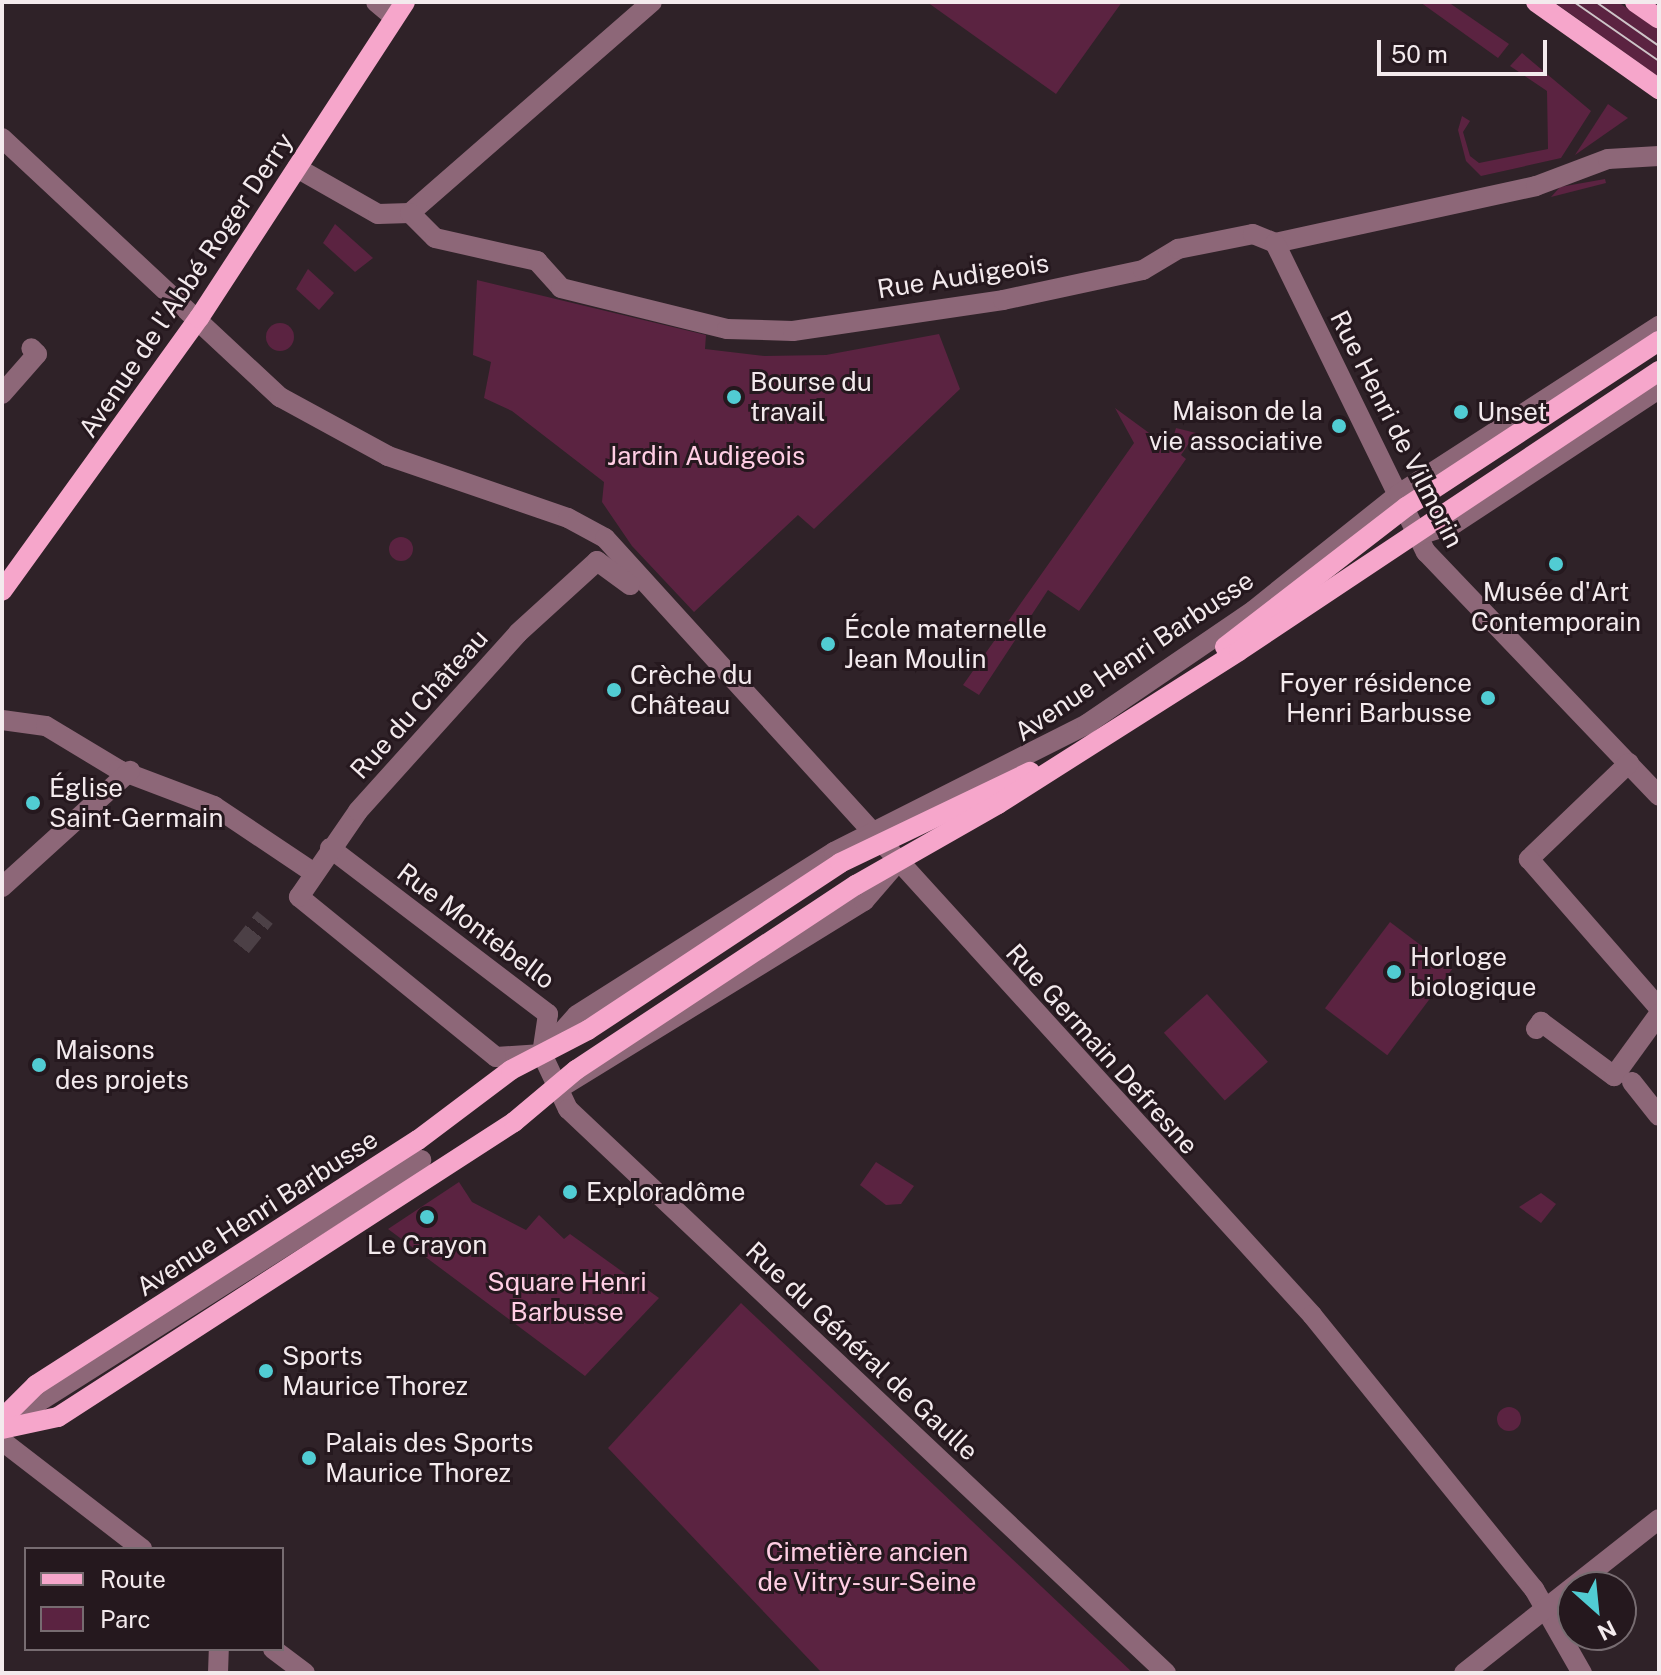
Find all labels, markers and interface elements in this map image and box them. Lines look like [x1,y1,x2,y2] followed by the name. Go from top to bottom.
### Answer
[1381,24,1551,74] scale bar
[1391,40,1448,68] text: 50 m
[72,126,300,444] street label: Avenue de l'Abbé Roger Derry
[875,247,1051,305] street label: Rue Audigeois
[1323,305,1471,553] street label: Rue Henri de Vilmorin
[750,366,872,428] place label: Bourse du travail
[725,388,743,406] marker: Bourse du travail
[1149,395,1323,456] place label: Maison de la vie associative
[1477,396,1547,428] place label: Unset
[1452,403,1470,421] marker: Unset
[1330,417,1348,435] marker: Maison de la vie associative
[607,440,805,472] park label: Jardin Audigeois
[1547,555,1565,573] marker: Musée d'Art Contemporain
[1009,564,1259,748] street label: Avenue Henri Barbusse
[1471,576,1641,638] place label: Musée d'Art Contemporain
[844,613,1047,674] place label: École maternelle Jean Moulin
[344,623,494,785] street label: Rue du Château
[819,635,837,653] marker: École maternelle Jean Moulin
[630,659,753,720] place label: Crèche du Château
[1279,667,1472,728] place label: Foyer résidence Henri Barbusse
[605,681,623,699] marker: Crèche du Château
[1479,689,1497,707] marker: Foyer résidence Henri Barbusse
[49,772,223,834] place label: Église Saint-Germain
[24,794,42,812] marker: Église Saint-Germain
[391,856,561,996] street label: Rue Montebello
[999,937,1205,1161] street label: Rue Germain Defresne
[1410,941,1536,1002] place label: Horloge biologique
[1385,963,1403,981] marker: Horloge biologique
[55,1034,189,1096] place label: Maisons des projets
[30,1056,48,1074] marker: Maisons des projets
[130,1123,384,1303] street label: Avenue Henri Barbusse
[586,1176,745,1208] place label: Exploradôme
[561,1183,579,1201] marker: Exploradôme
[418,1208,436,1226] marker: Le Crayon
[367,1229,487,1261] place label: Le Crayon
[739,1235,985,1467] street label: Rue du Général de Gaulle
[487,1266,647,1328] park label: Square Henri Barbusse
[282,1340,468,1402] place label: Sports Maurice Thorez
[257,1362,275,1380] marker: Sports Maurice Thorez
[325,1427,534,1488] place label: Palais des Sports Maurice Thorez
[300,1449,318,1467] marker: Palais des Sports Maurice Thorez
[757,1536,977,1598] park label: Cimetière ancien de Vitry-sur-Seine
[24,1547,284,1651] legend
[100,1565,166,1593] text: Route
[1557,1571,1637,1651] north arrow
[100,1605,151,1633] text: Parc
[1593,1615,1621,1646] text: N

